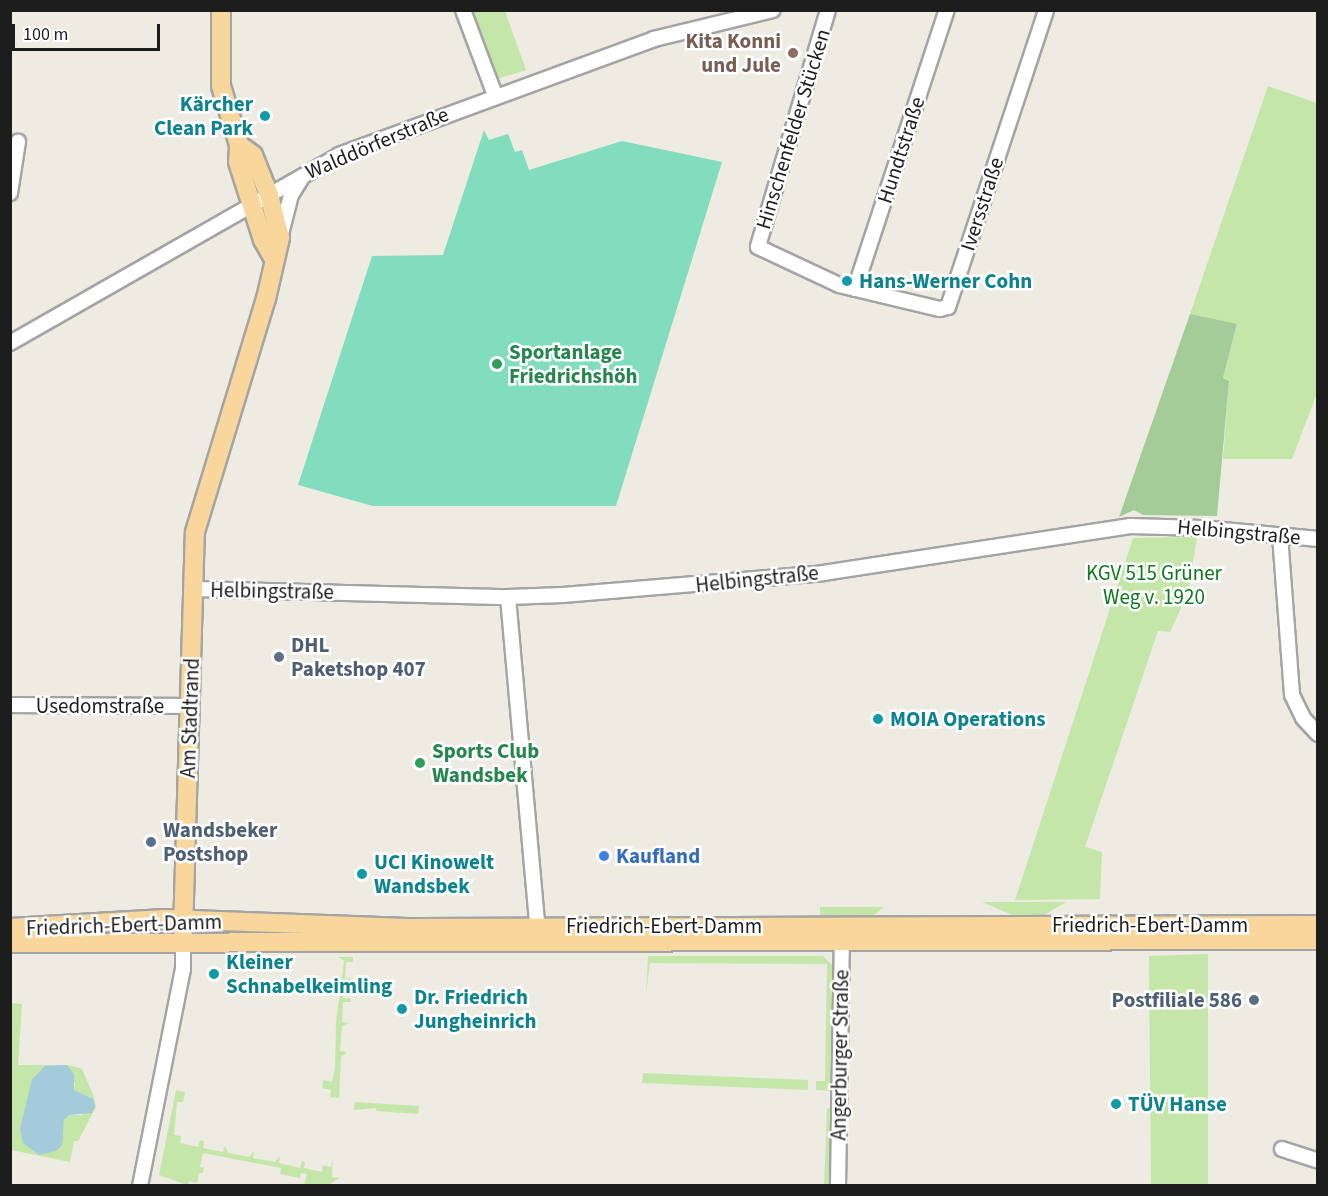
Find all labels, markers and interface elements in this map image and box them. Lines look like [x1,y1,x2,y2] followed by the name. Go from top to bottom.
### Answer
[15,12,164,50] scale bar
[23,22,68,47] text: 100 m
[751,26,835,232] street label: Hinschenfelder Stücken
[685,28,781,78] place label: Kita Konni und Jule
[786,46,800,60] marker: Kita Konni und Jule
[154,91,253,141] place label: Kärcher Clean Park
[872,94,930,206] street label: Hundtstraße
[302,102,452,184] street label: Walddörferstraße
[258,109,272,123] marker: Kärcher Clean Park
[955,154,1009,254] street label: Iversstraße
[859,268,1032,294] place label: Hans-Werner Cohn
[840,274,854,288] marker: Hans-Werner Cohn
[509,339,638,389] place label: Sportanlage Friedrichshöh
[490,357,504,371] marker: Sportanlage Friedrichshöh
[1176,514,1302,550] street label: Helbingstraße
[694,560,820,598] street label: Helbingstraße
[1086,560,1222,610] park label: KGV 515 Grüner Weg v. 1920
[210,577,334,605] street label: Helbingstraße
[291,632,426,682] place label: DHL Paketshop 407
[272,650,286,664] marker: DHL Paketshop 407
[175,657,205,779] street label: Am Stadtrand
[36,693,164,719] street label: Usedomstraße
[890,706,1045,732] place label: MOIA Operations
[871,712,885,726] marker: MOIA Operations
[432,738,539,788] place label: Sports Club Wandsbek
[413,756,427,770] marker: Sports Club Wandsbek
[163,817,277,867] place label: Wandsbeker Postshop
[144,835,158,849] marker: Wandsbeker Postshop
[616,843,700,869] place label: Kaufland
[374,849,494,899] place label: UCI Kinowelt Wandsbek
[597,849,611,863] marker: Kaufland
[355,867,369,881] marker: UCI Kinowelt Wandsbek
[25,909,223,941] street label: Friedrich-Ebert-Damm
[1052,912,1248,938] street label: Friedrich-Ebert-Damm
[566,913,762,939] street label: Friedrich-Ebert-Damm
[226,949,392,999] place label: Kleiner Schnabelkeimling
[207,967,221,981] marker: Kleiner Schnabelkeimling
[826,969,854,1141] street label: Angerburger Straße
[414,984,536,1034] place label: Dr. Friedrich Jungheinrich
[1112,987,1242,1013] place label: Postfiliale 586
[1247,993,1261,1007] marker: Postfiliale 586
[395,1002,409,1016] marker: Dr. Friedrich Jungheinrich
[1128,1091,1227,1117] place label: TÜV Hanse
[1109,1097,1123,1111] marker: TÜV Hanse

